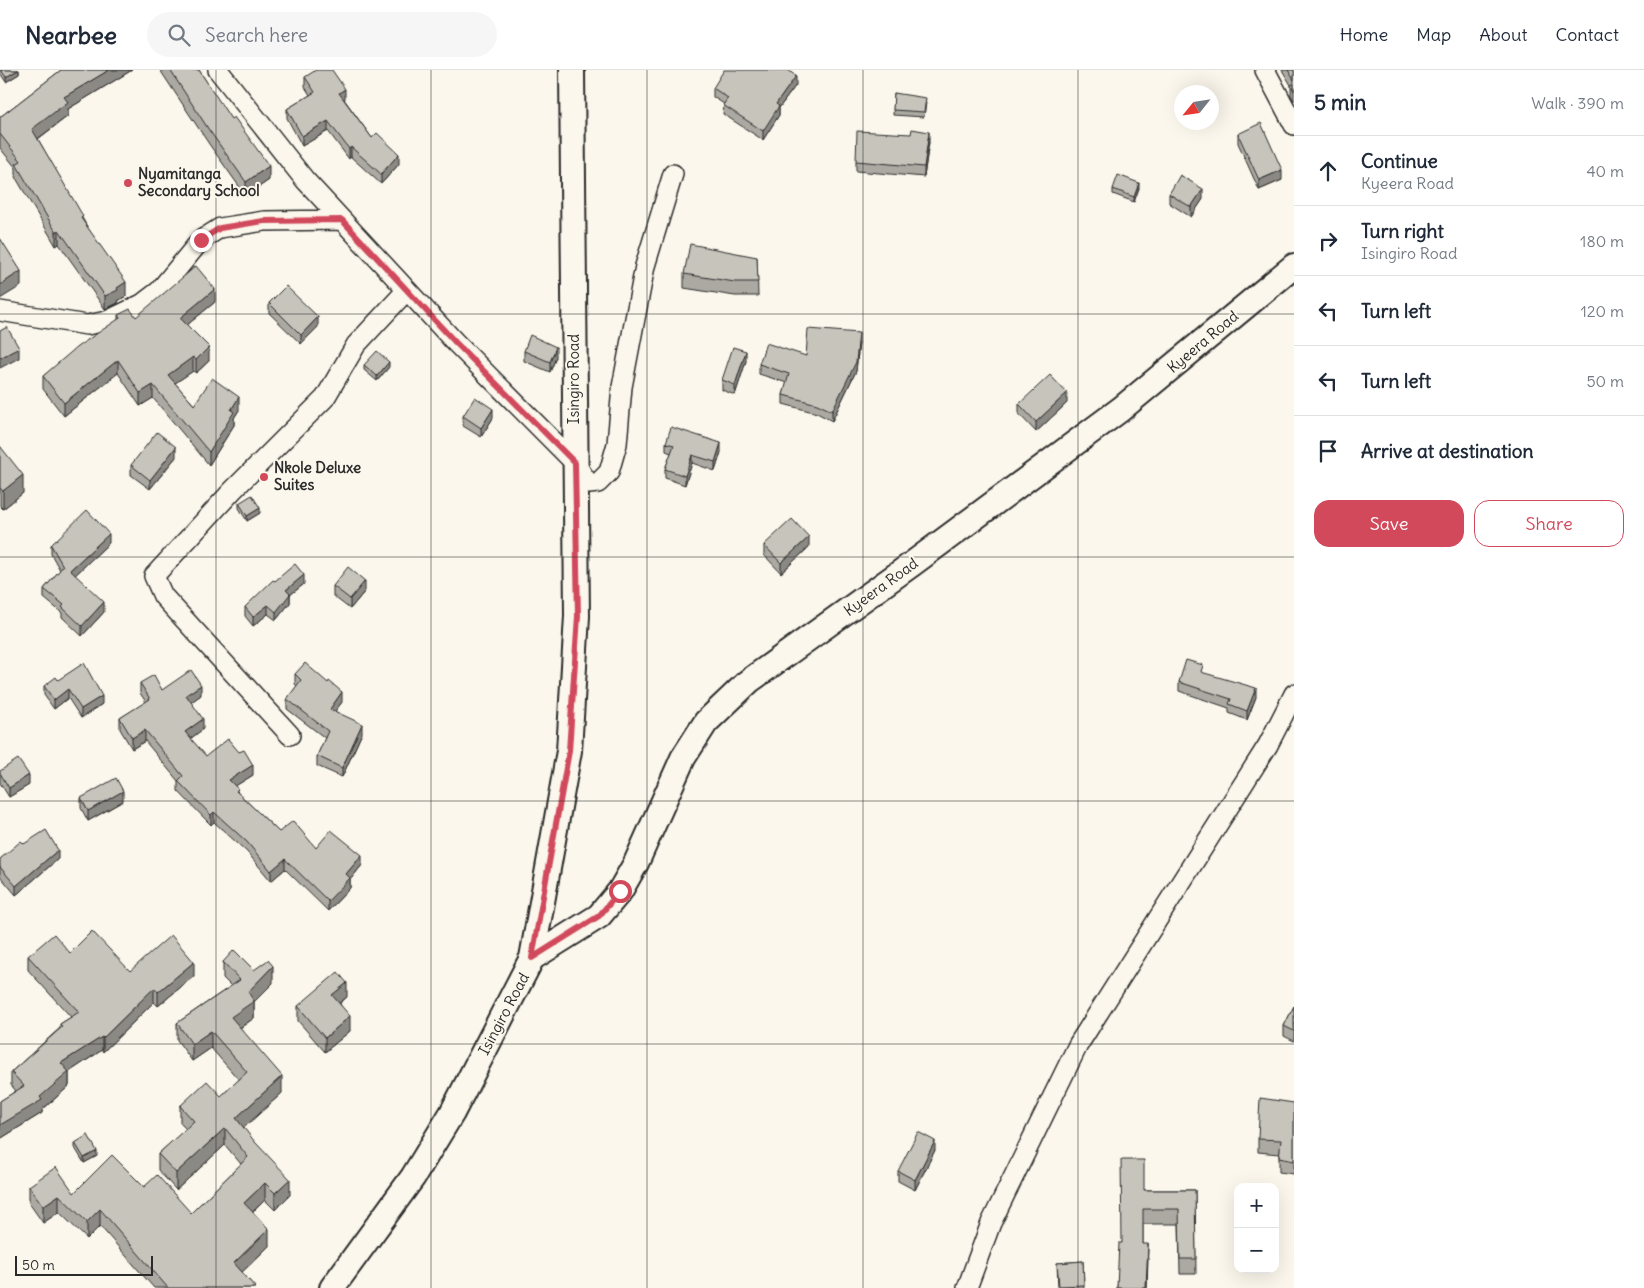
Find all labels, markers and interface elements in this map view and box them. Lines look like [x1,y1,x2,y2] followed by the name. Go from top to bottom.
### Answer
[147,12,497,57] search box
[25,20,117,50] text: Nearbee
[165,21,193,49] icon: search
[205,23,308,47] text: Search here
[1340,23,1388,46] text: Home
[1416,23,1451,46] text: Map
[1479,23,1527,46] text: About
[1555,23,1619,46] text: Contact
[1174,85,1219,130] north arrow
[1314,89,1366,116] text: 5 min
[1531,93,1624,113] text: Walk · 390 m
[1361,149,1438,173] text: Continue
[1314,157,1342,185] icon: ahead
[1586,161,1624,181] text: 40 m
[138,164,260,201] place label: Nyamitanga Secondary School
[1361,173,1454,193] text: Kyeera Road
[122,177,134,189] marker: Nyamitanga Secondary School
[1361,219,1444,243] text: Turn right
[1314,227,1342,255] icon: right
[190,229,213,252] route end
[1580,231,1624,251] text: 180 m
[1361,243,1457,263] text: Isingiro Road
[1314,297,1342,325] icon: left
[1361,299,1431,323] text: Turn left
[1581,301,1624,321] text: 120 m
[1163,306,1242,377] street label: Kyeera Road
[564,334,583,424] street label: Isingiro Road
[1314,367,1342,395] icon: left
[1361,369,1431,393] text: Turn left
[1586,371,1624,391] text: 50 m
[1314,437,1342,465] icon: arrive
[1361,439,1534,463] text: Arrive at destination
[274,458,361,494] place label: Nkole Deluxe Suites
[258,471,270,483] marker: Nkole Deluxe Suites
[1314,500,1464,547] button: Save
[1474,500,1624,547] button: Share
[840,553,922,620] street label: Kyeera Road
[609,880,632,903] route start
[474,969,533,1058] street label: Isingiro Road
[1234,1183,1279,1273] map controls
[1234,1183,1279,1228] button: +
[1234,1228,1279,1273] button: −
[15,1253,152,1276] scale bar
[22,1256,55,1274] text: 50 m

